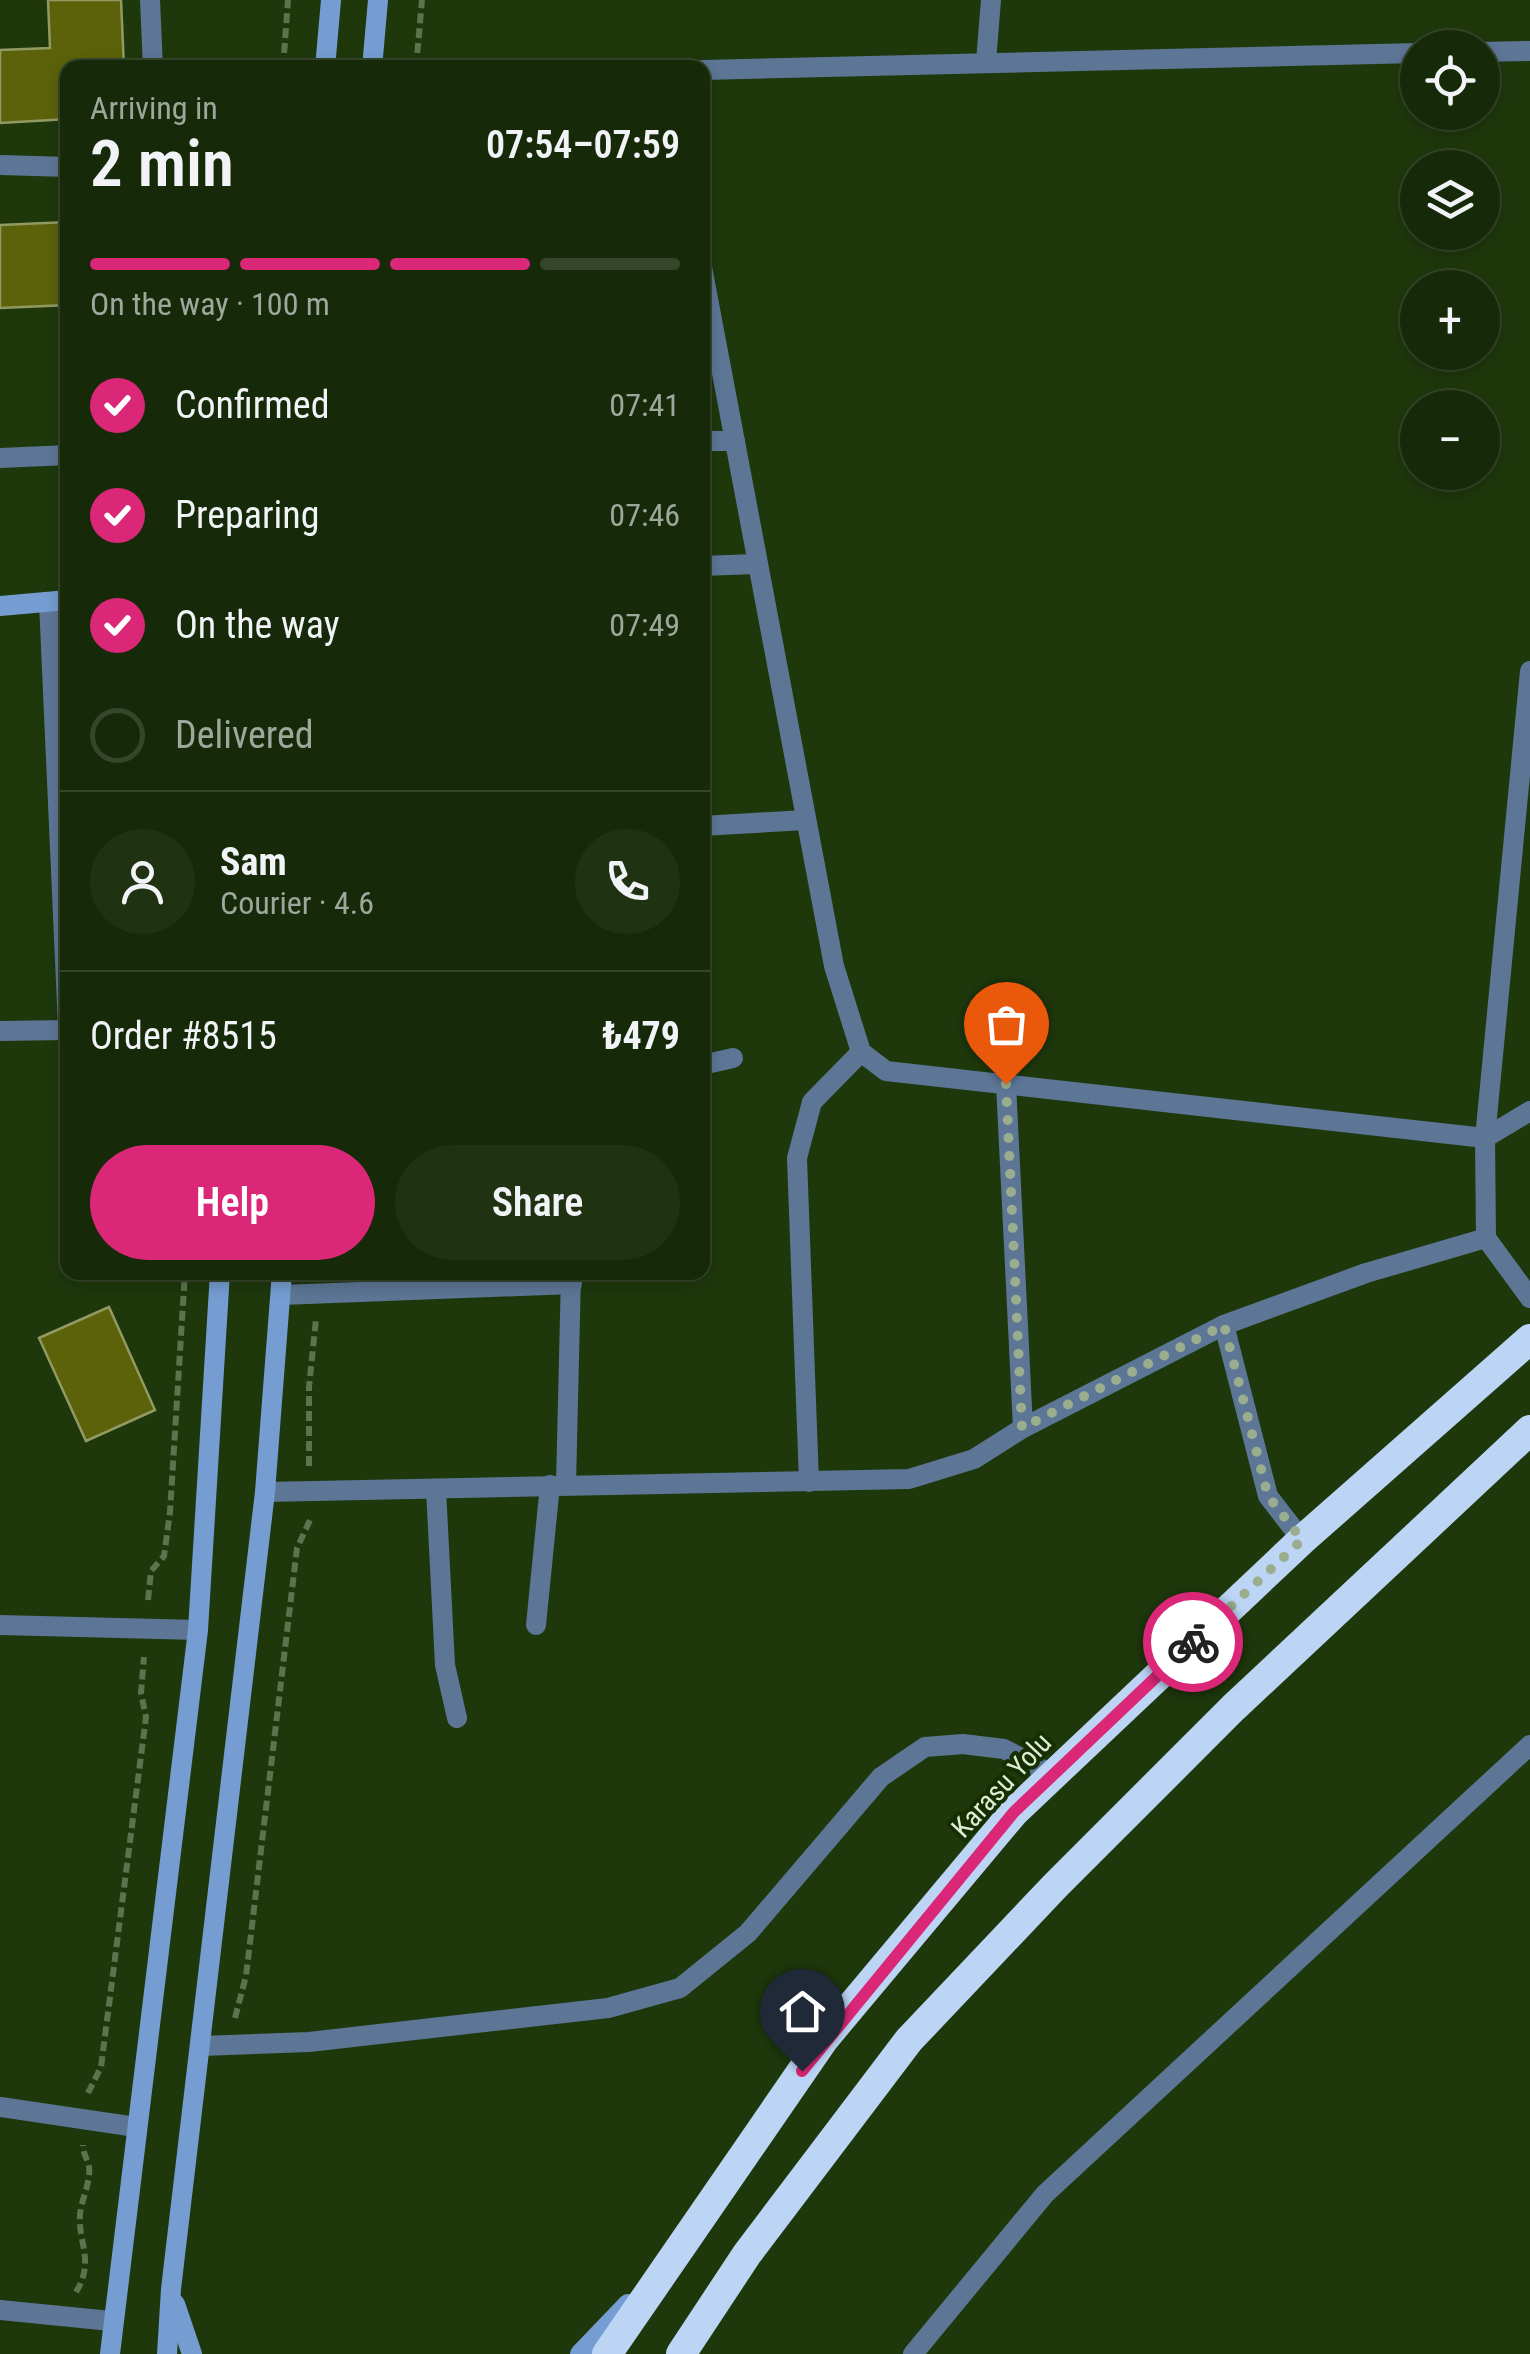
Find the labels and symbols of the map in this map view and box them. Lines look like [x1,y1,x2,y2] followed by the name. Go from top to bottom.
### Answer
[964,982,1049,1085] pin
[1143,1592,1243,1692] courier
[945,1726,1058,1844] street label: Karasu Yolu
[760,1969,845,2072] pin

